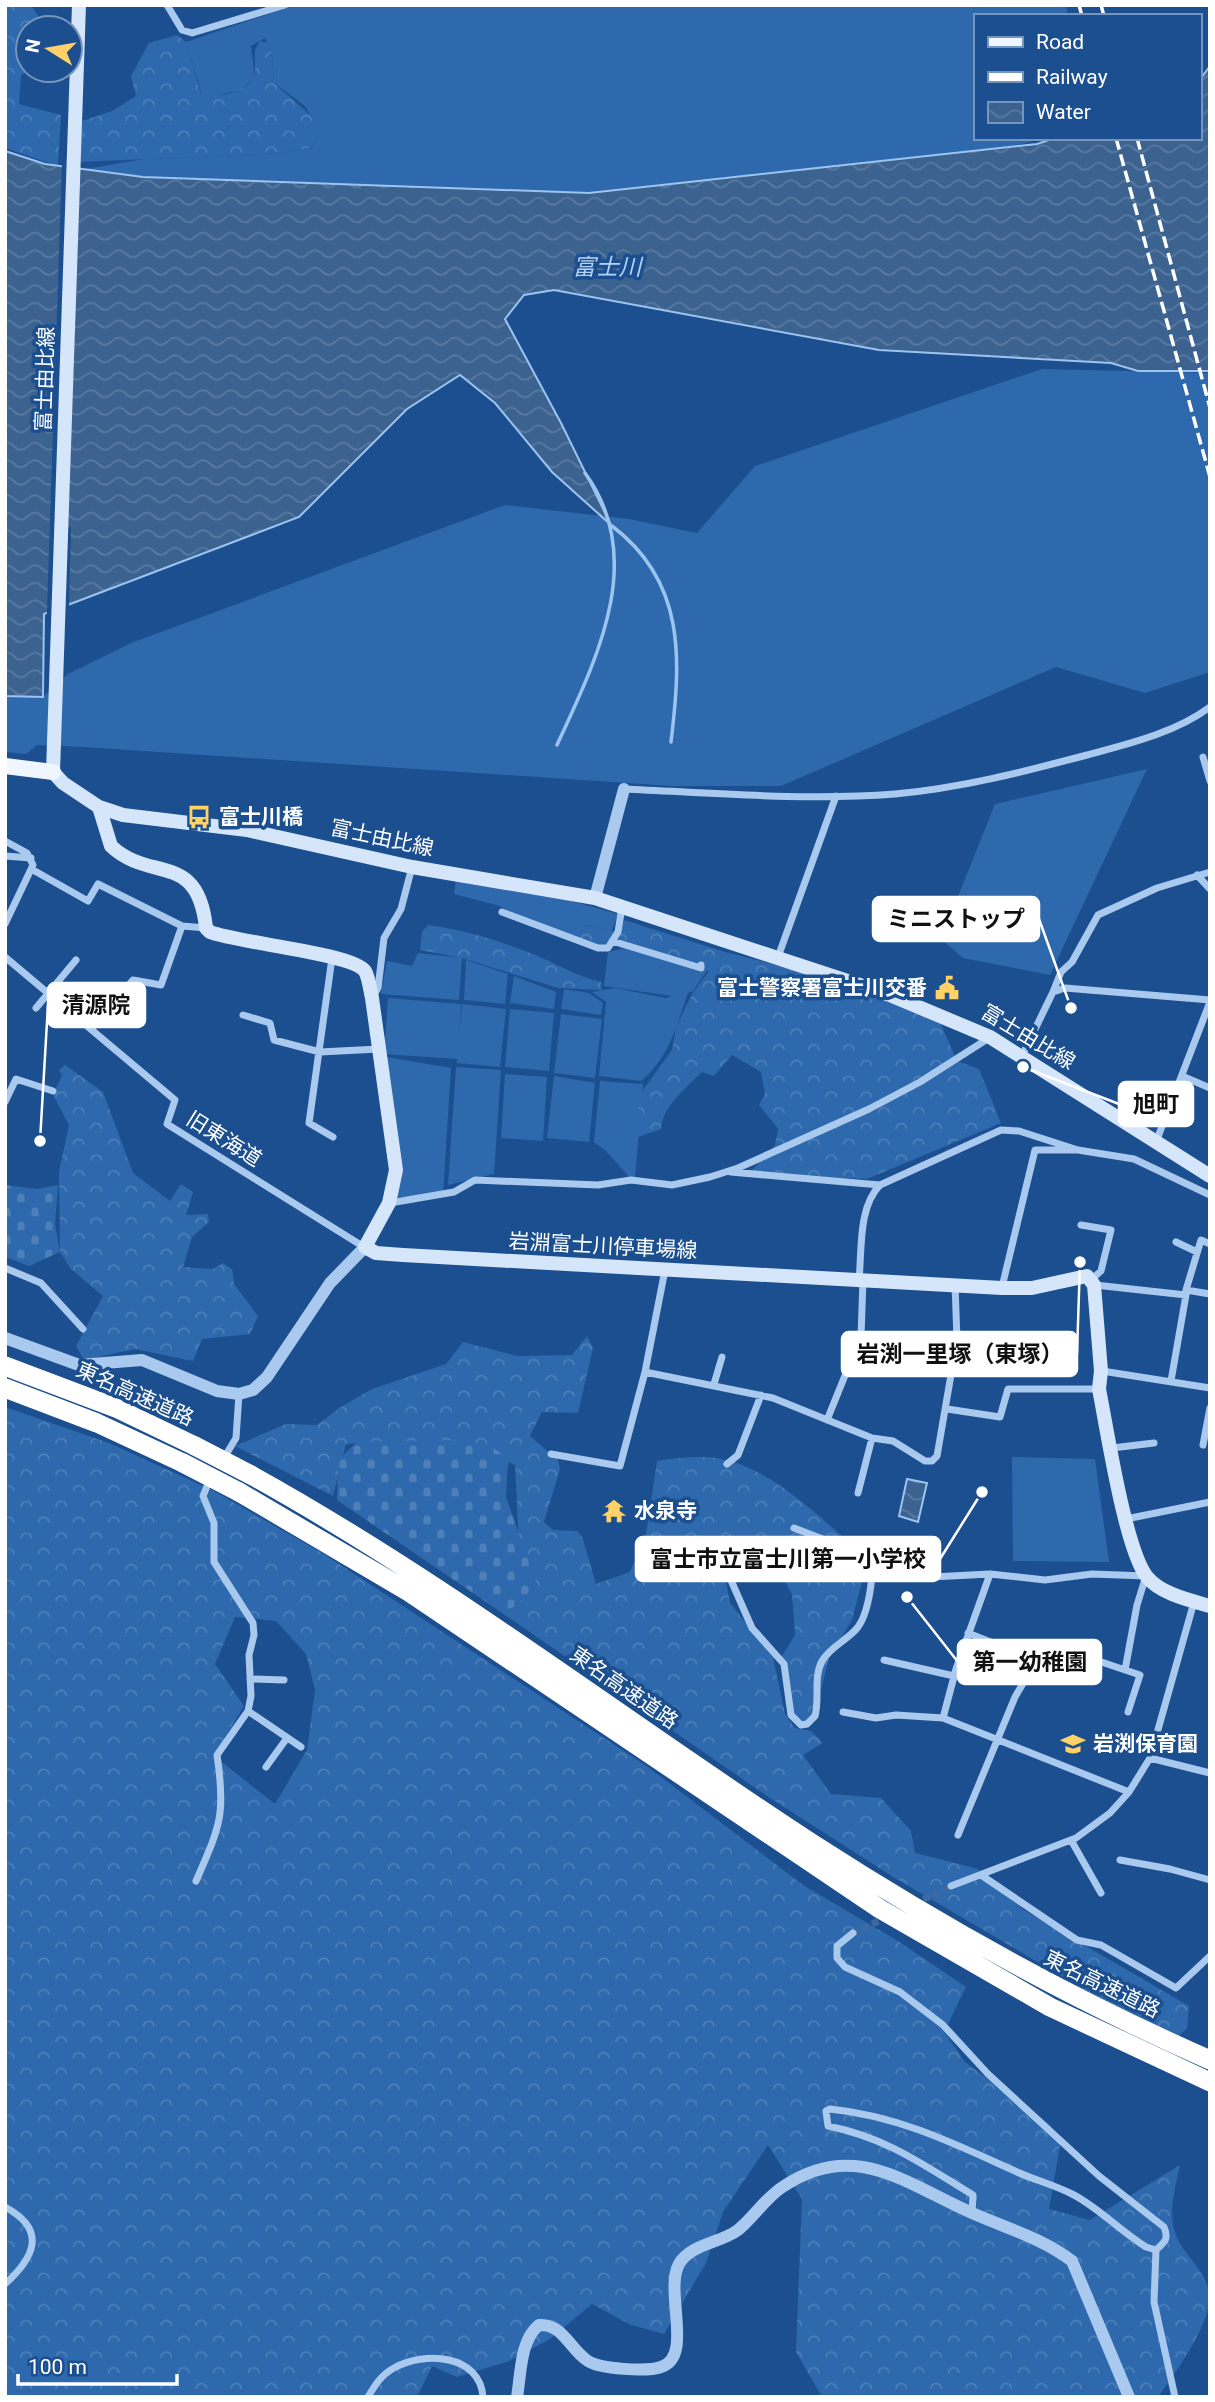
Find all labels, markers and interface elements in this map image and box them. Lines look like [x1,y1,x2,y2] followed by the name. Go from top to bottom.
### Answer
[14,14,84,84] north arrow
[974,14,1201,140] legend
[1036,30,1084,54] text: Road
[20,37,45,55] text: N
[1036,65,1108,89] text: Railway
[1036,100,1091,124] text: Water
[573,254,645,281] water label: 富士川
[31,326,59,432] street label: 富士由比線
[185,803,213,831] bus stop icon: 富士川橋
[219,805,303,829] place label: 富士川橋
[328,815,436,861] street label: 富士由比線
[873,897,1039,941] callout: ミニストップ
[887,906,1025,933] text: ミニストップ
[933,974,961,1002] public building icon: 富士警察署富士川交番
[717,976,927,1000] place label: 富士警察署富士川交番
[48,983,145,1027] callout: 清源院
[62,992,131,1019] text: 清源院
[977,1000,1079,1074] street label: 富士由比線
[1119,1082,1193,1126] callout: 旭町
[1133,1091,1179,1118] text: 旭町
[182,1107,266,1171] street label: 旧東海道
[508,1229,698,1263] street label: 岩淵富士川停車場線
[842,1332,1077,1376] callout: 岩渕一里塚（東塚）
[857,1341,1064,1368] text: 岩渕一里塚（東塚）
[73,1357,197,1431] street label: 東名高速道路
[600,1497,628,1525] temple icon: 水泉寺
[634,1499,697,1523] place label: 水泉寺
[636,1537,940,1581] callout: 富士市立富士川第一小学校
[650,1546,926,1573] text: 富士市立富士川第一小学校
[958,1640,1101,1684] callout: 第一幼稚園
[566,1642,682,1734] street label: 東名高速道路
[973,1649,1088,1676] text: 第一幼稚園
[1059,1730,1087,1758] school or university icon: 岩渕保育園
[1093,1732,1198,1756] place label: 岩渕保育園
[1040,1946,1164,2022] street label: 東名高速道路
[18,2342,177,2386] scale bar
[28,2355,87,2379] text: 100 m

